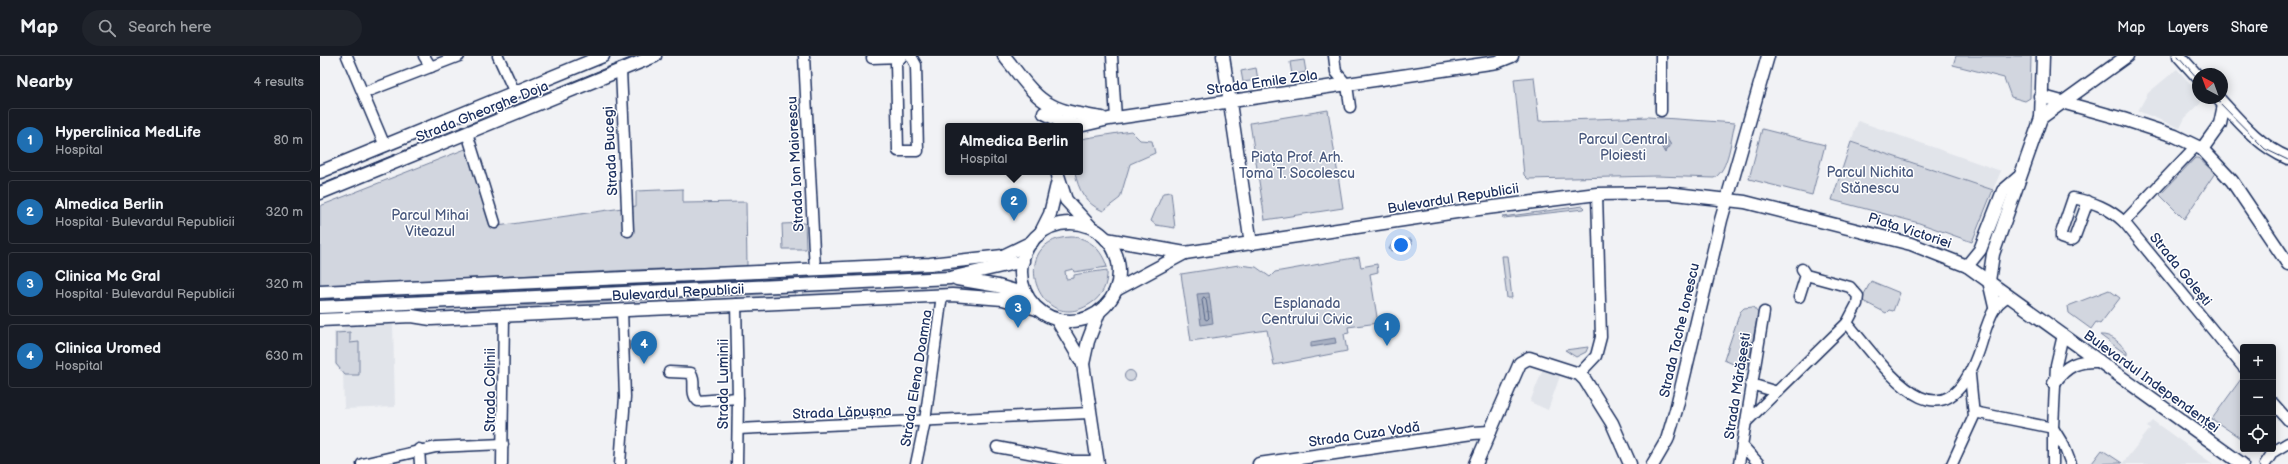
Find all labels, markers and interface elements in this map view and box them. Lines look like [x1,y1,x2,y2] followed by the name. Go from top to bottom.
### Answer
[82,10,362,46] search box
[20,16,58,39] text: Map
[96,17,118,39] icon: search
[128,18,211,37] text: Search here
[2117,19,2145,36] text: Map
[2167,19,2209,36] text: Layers
[2231,19,2268,36] text: Share
[1205,66,1319,99] street label: Strada Emile Zola
[2192,68,2228,104] north arrow
[16,72,73,92] text: Nearby
[254,74,304,90] text: 4 results
[413,77,551,146] street label: Strada Gheorghe Doja
[783,96,808,232] street label: Strada Ion Maiorescu
[600,106,621,196] street label: Strada Bucegi
[55,123,201,142] text: Hyperclinica MedLife
[945,123,1083,175] popup
[1578,131,1668,164] park label: Parcul Central Ploiesti
[27,132,33,148] text: 1
[274,132,303,148] text: 80 m
[960,132,1068,151] text: Almedica Berlin
[55,142,103,158] text: Hospital
[1239,149,1355,182] park label: Piața Prof. Arh. Toma T. Socolescu
[960,151,1007,167] text: Hospital
[1826,164,1914,197] park label: Parcul Nichita Stănescu
[1386,180,1520,217] street label: Bulevardul Republicii
[1001,188,1027,221] pin: 2
[55,195,164,214] text: Almedica Berlin
[26,204,34,220] text: 2
[265,204,303,220] text: 320 m
[391,207,469,240] park label: Parcul Mihai Viteazul
[1866,209,1954,252] street label: Piața Victoriei
[55,214,235,230] text: Hospital · Bulevardul Republicii
[2146,229,2215,309] street label: Strada Golești
[1391,235,1411,255] your location
[1656,261,1703,399] street label: Strada Tache Ionescu
[55,267,160,286] text: Clinica Mc Gral
[26,276,34,292] text: 3
[265,276,303,292] text: 320 m
[611,281,745,304] street label: Bulevardul Republicii
[55,286,235,302] text: Hospital · Bulevardul Republicii
[1005,295,1031,328] pin: 3
[1261,295,1353,328] park label: Esplanada Centrului Civic
[897,308,936,448] street label: Strada Elena Doamna
[1374,313,1400,346] pin: 1
[2081,326,2223,436] street label: Bulevardul Independenței
[631,331,657,364] pin: 4
[1721,332,1754,441] street label: Strada Mărășești
[55,339,161,358] text: Clinica Uromed
[715,339,732,429] street label: Strada Luminii
[2240,344,2276,452] map controls
[2240,344,2276,380] button: +
[26,348,34,364] text: 4
[265,348,303,364] text: 630 m
[482,348,499,432] street label: Strada Colinii
[55,358,103,374] text: Hospital
[2240,380,2276,416] button: −
[792,402,892,423] street label: Strada Lăpușna
[2240,416,2276,452] button: locate
[1307,418,1421,451] street label: Strada Cuza Vodă

